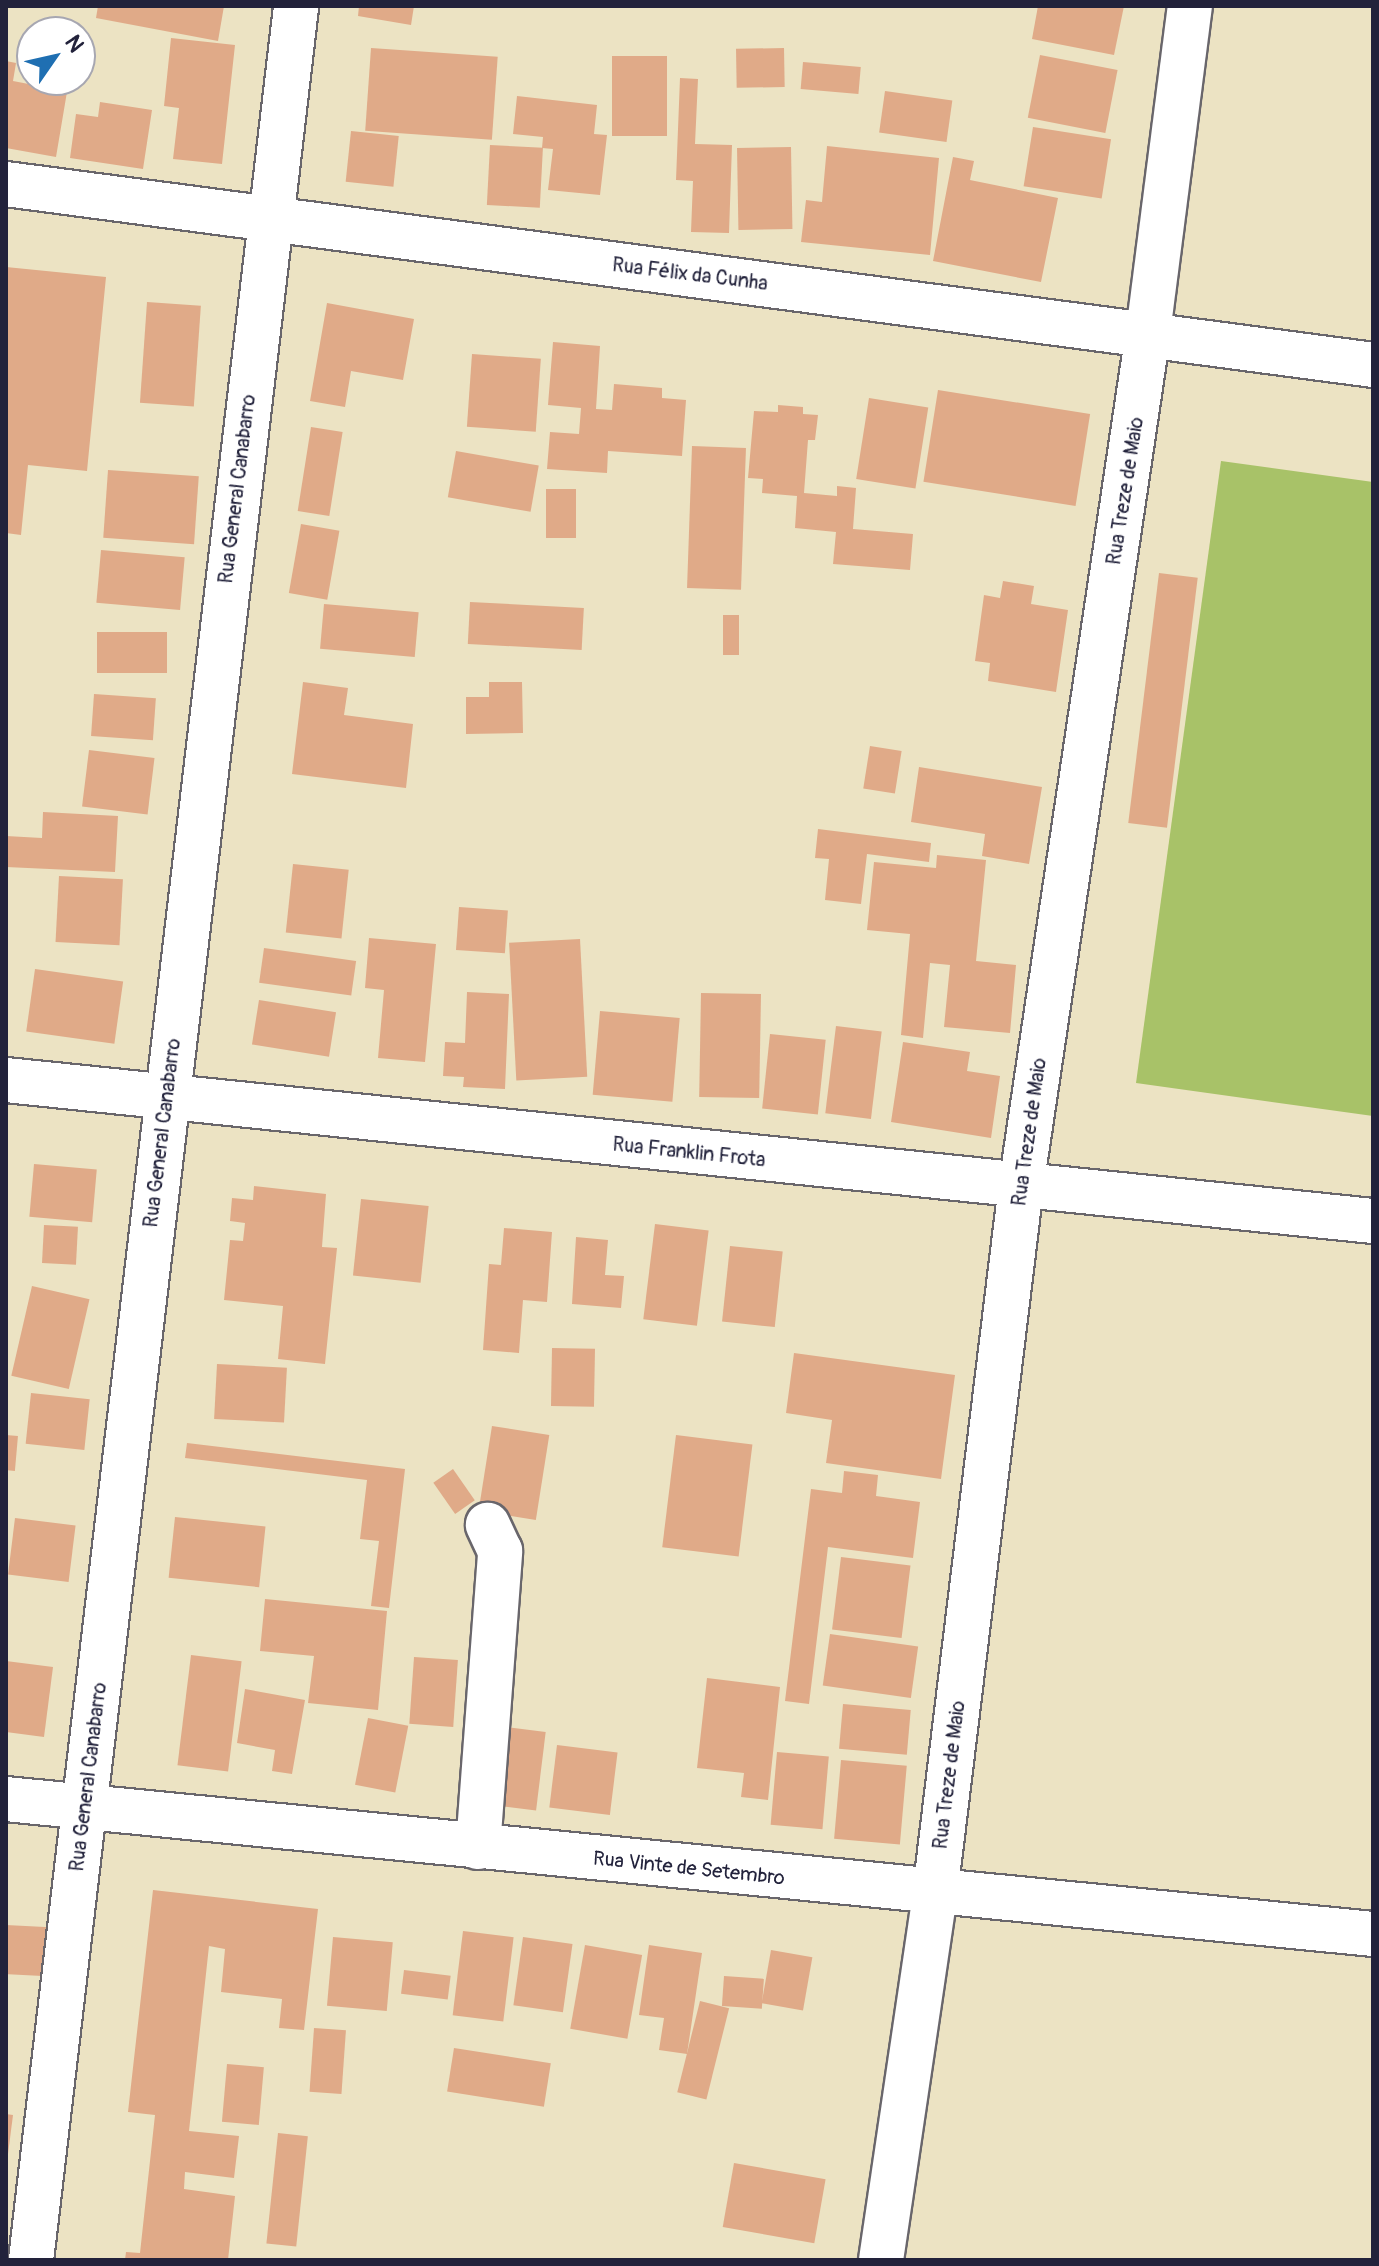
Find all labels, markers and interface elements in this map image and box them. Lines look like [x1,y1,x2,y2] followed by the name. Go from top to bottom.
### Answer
[16,16,96,96] north arrow
[58,30,90,58] text: N
[611,253,769,295] street label: Rua Félix da Cunha
[214,393,260,585] street label: Rua General Canabarro
[1101,415,1149,567] street label: Rua Treze de Maio
[139,1037,185,1229] street label: Rua General Canabarro
[1007,1056,1051,1208] street label: Rua Treze de Maio
[611,1132,767,1172] street label: Rua Franklin Frota
[65,1681,111,1873] street label: Rua General Canabarro
[928,1699,970,1851] street label: Rua Treze de Maio
[592,1846,786,1890] street label: Rua Vinte de Setembro

